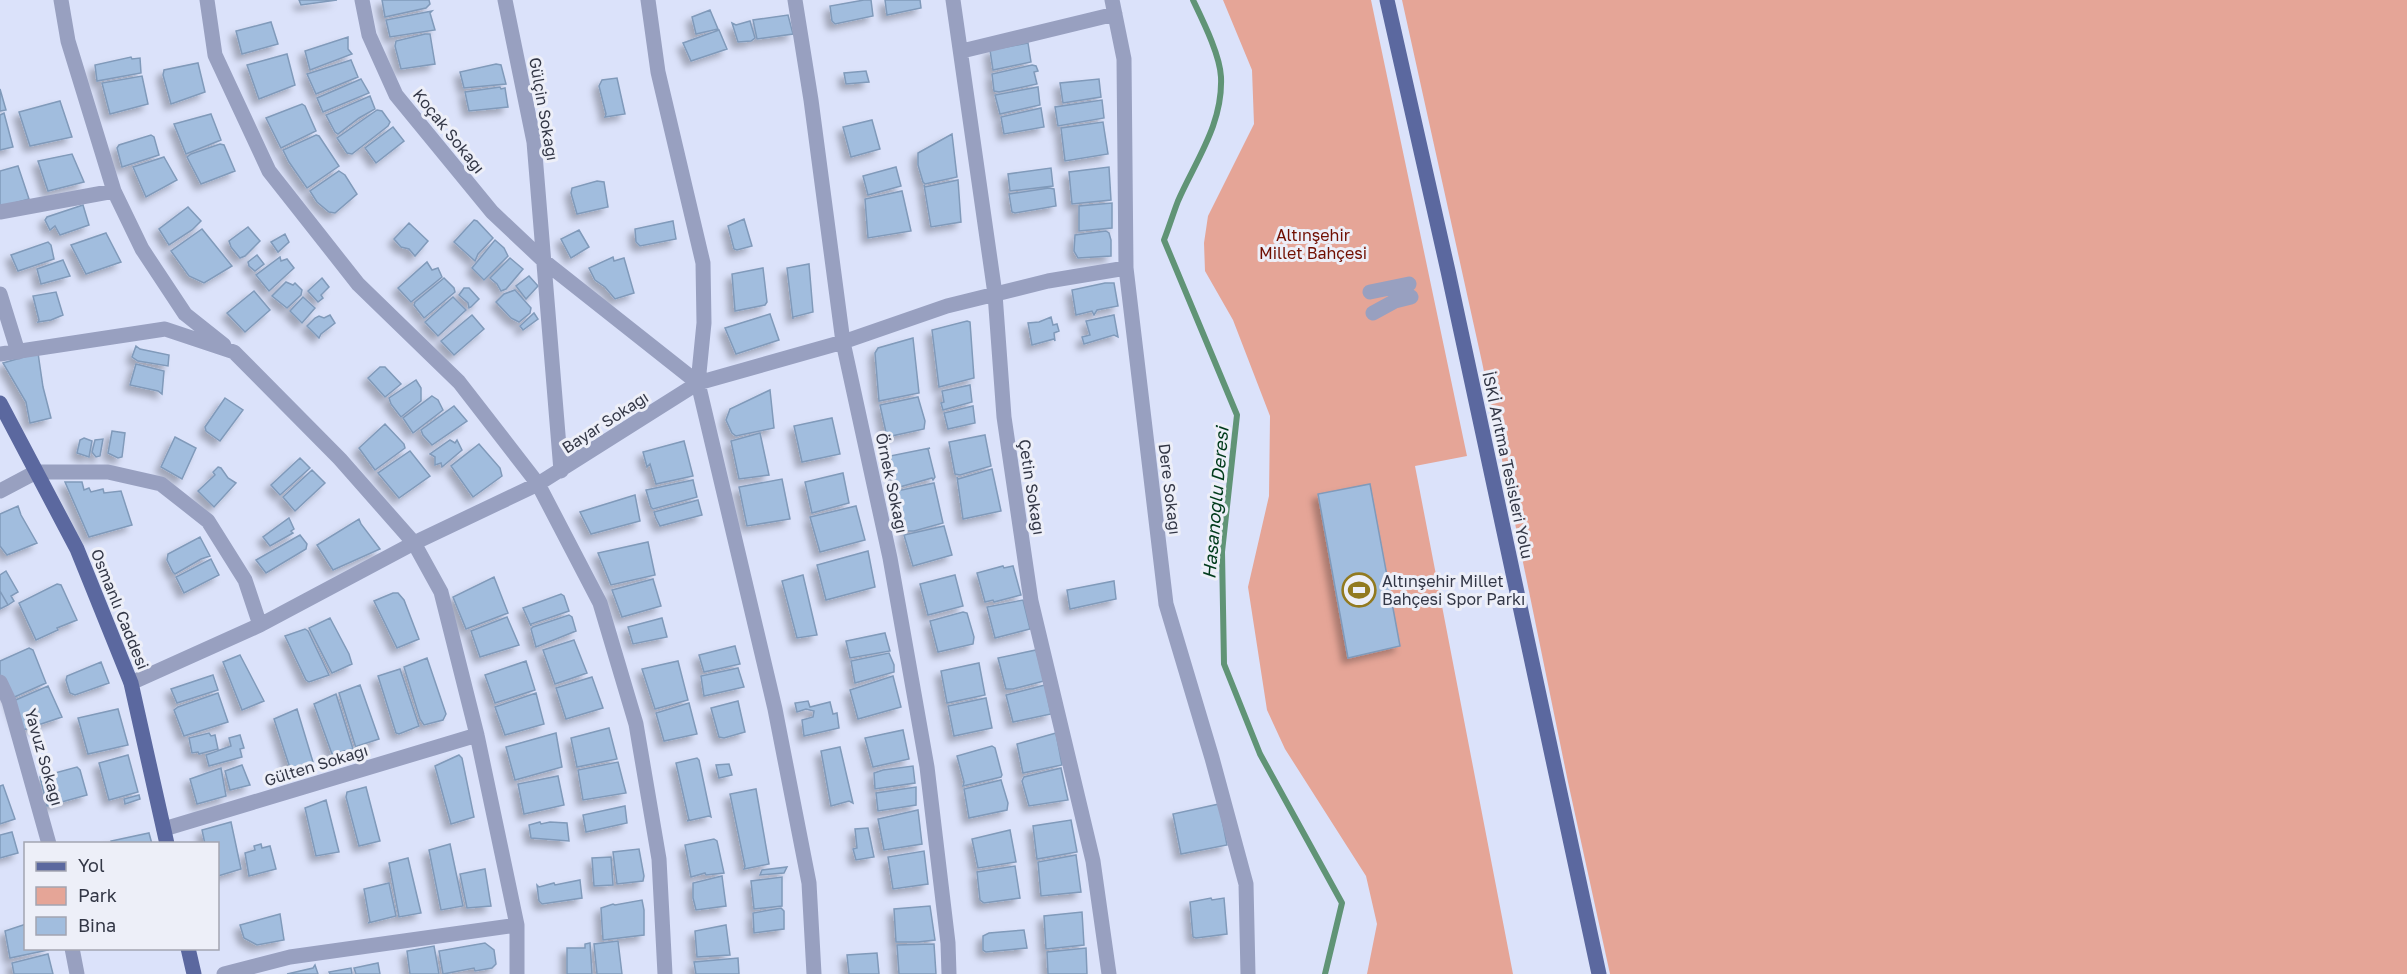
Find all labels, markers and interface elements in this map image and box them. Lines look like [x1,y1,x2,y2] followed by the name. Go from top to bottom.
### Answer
[525,56,563,162] street label: Gülçin Sokağı
[409,85,489,177] street label: Koçak Sokağı
[1259,225,1367,263] park label: Altınşehir Millet Bahçesi
[1478,369,1538,561] street label: İSKİ Arıtma Tesisleri Yolu
[558,387,652,457] street label: Bayar Sokağı
[1197,424,1233,580] water label: Hasanoğlu Deresi
[872,431,912,535] street label: Örnek Sokağı
[1015,438,1049,536] street label: Çetin Sokağı
[1154,442,1186,536] street label: Dere Sokağı
[87,546,153,672] street label: Osmanlı Caddesi
[1382,571,1525,609] place label: Altınşehir Millet Bahçesi Spor Parkı
[1341,572,1377,608] sports icon: Altınşehir Millet Bahçesi Spor Parkı
[21,706,67,808] street label: Yavuz Sokağı
[262,740,370,790] street label: Gülten Sokağı
[24,842,219,950] legend
[78,854,105,876] text: Yol
[78,884,117,906] text: Park
[78,914,116,936] text: Bina

